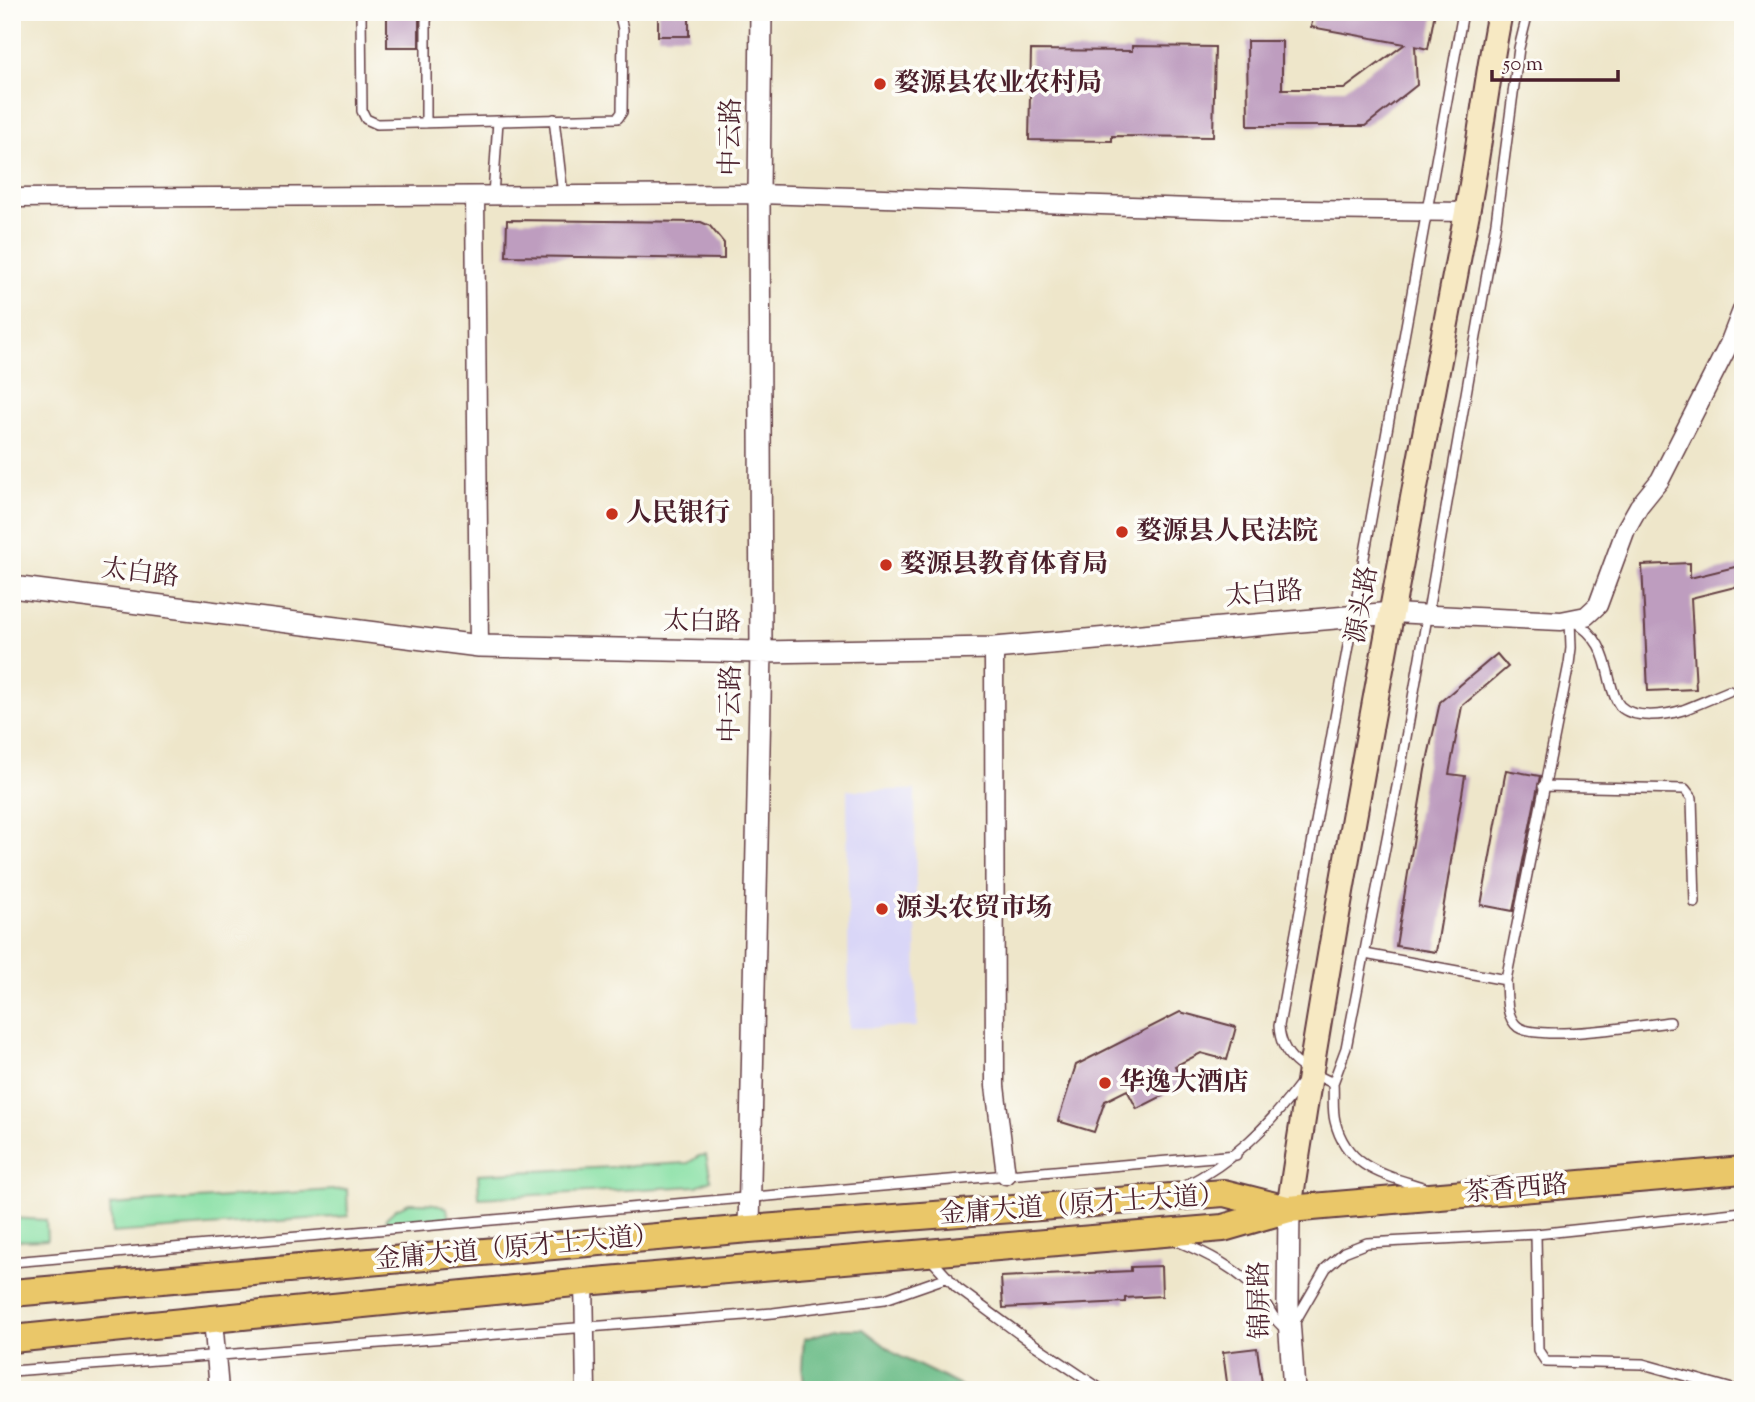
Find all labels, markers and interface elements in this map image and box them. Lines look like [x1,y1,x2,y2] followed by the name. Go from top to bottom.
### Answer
[1492,38,1618,82] scale bar
[1502,50,1543,80] text: 50 m
[894,66,1102,103] place label: 婺源县农业农村局
[872,76,888,92] marker: 婺源县农业农村局
[713,98,751,176] street label: 中云路
[626,496,730,533] place label: 人民银行
[604,506,620,522] marker: 人民银行
[1136,514,1318,551] place label: 婺源县人民法院
[1114,524,1130,540] marker: 婺源县人民法院
[900,547,1108,584] place label: 婺源县教育体育局
[99,551,181,597] street label: 太白路
[878,557,894,573] marker: 婺源县教育体育局
[1338,563,1388,647] street label: 源头路
[1224,573,1304,617] street label: 太白路
[663,604,741,642] street label: 太白路
[713,665,751,743] street label: 中云路
[896,891,1052,928] place label: 源头农贸市场
[874,901,890,917] marker: 源头农贸市场
[1119,1065,1249,1102] place label: 华逸大酒店
[1097,1075,1113,1091] marker: 华逸大酒店
[1463,1167,1569,1213] street label: 茶香西路
[938,1178,1226,1234] street label: 金庸大道（原才士大道）
[373,1218,661,1280] street label: 金庸大道（原才士大道）
[1242,1261,1280,1339] street label: 锦屏路

